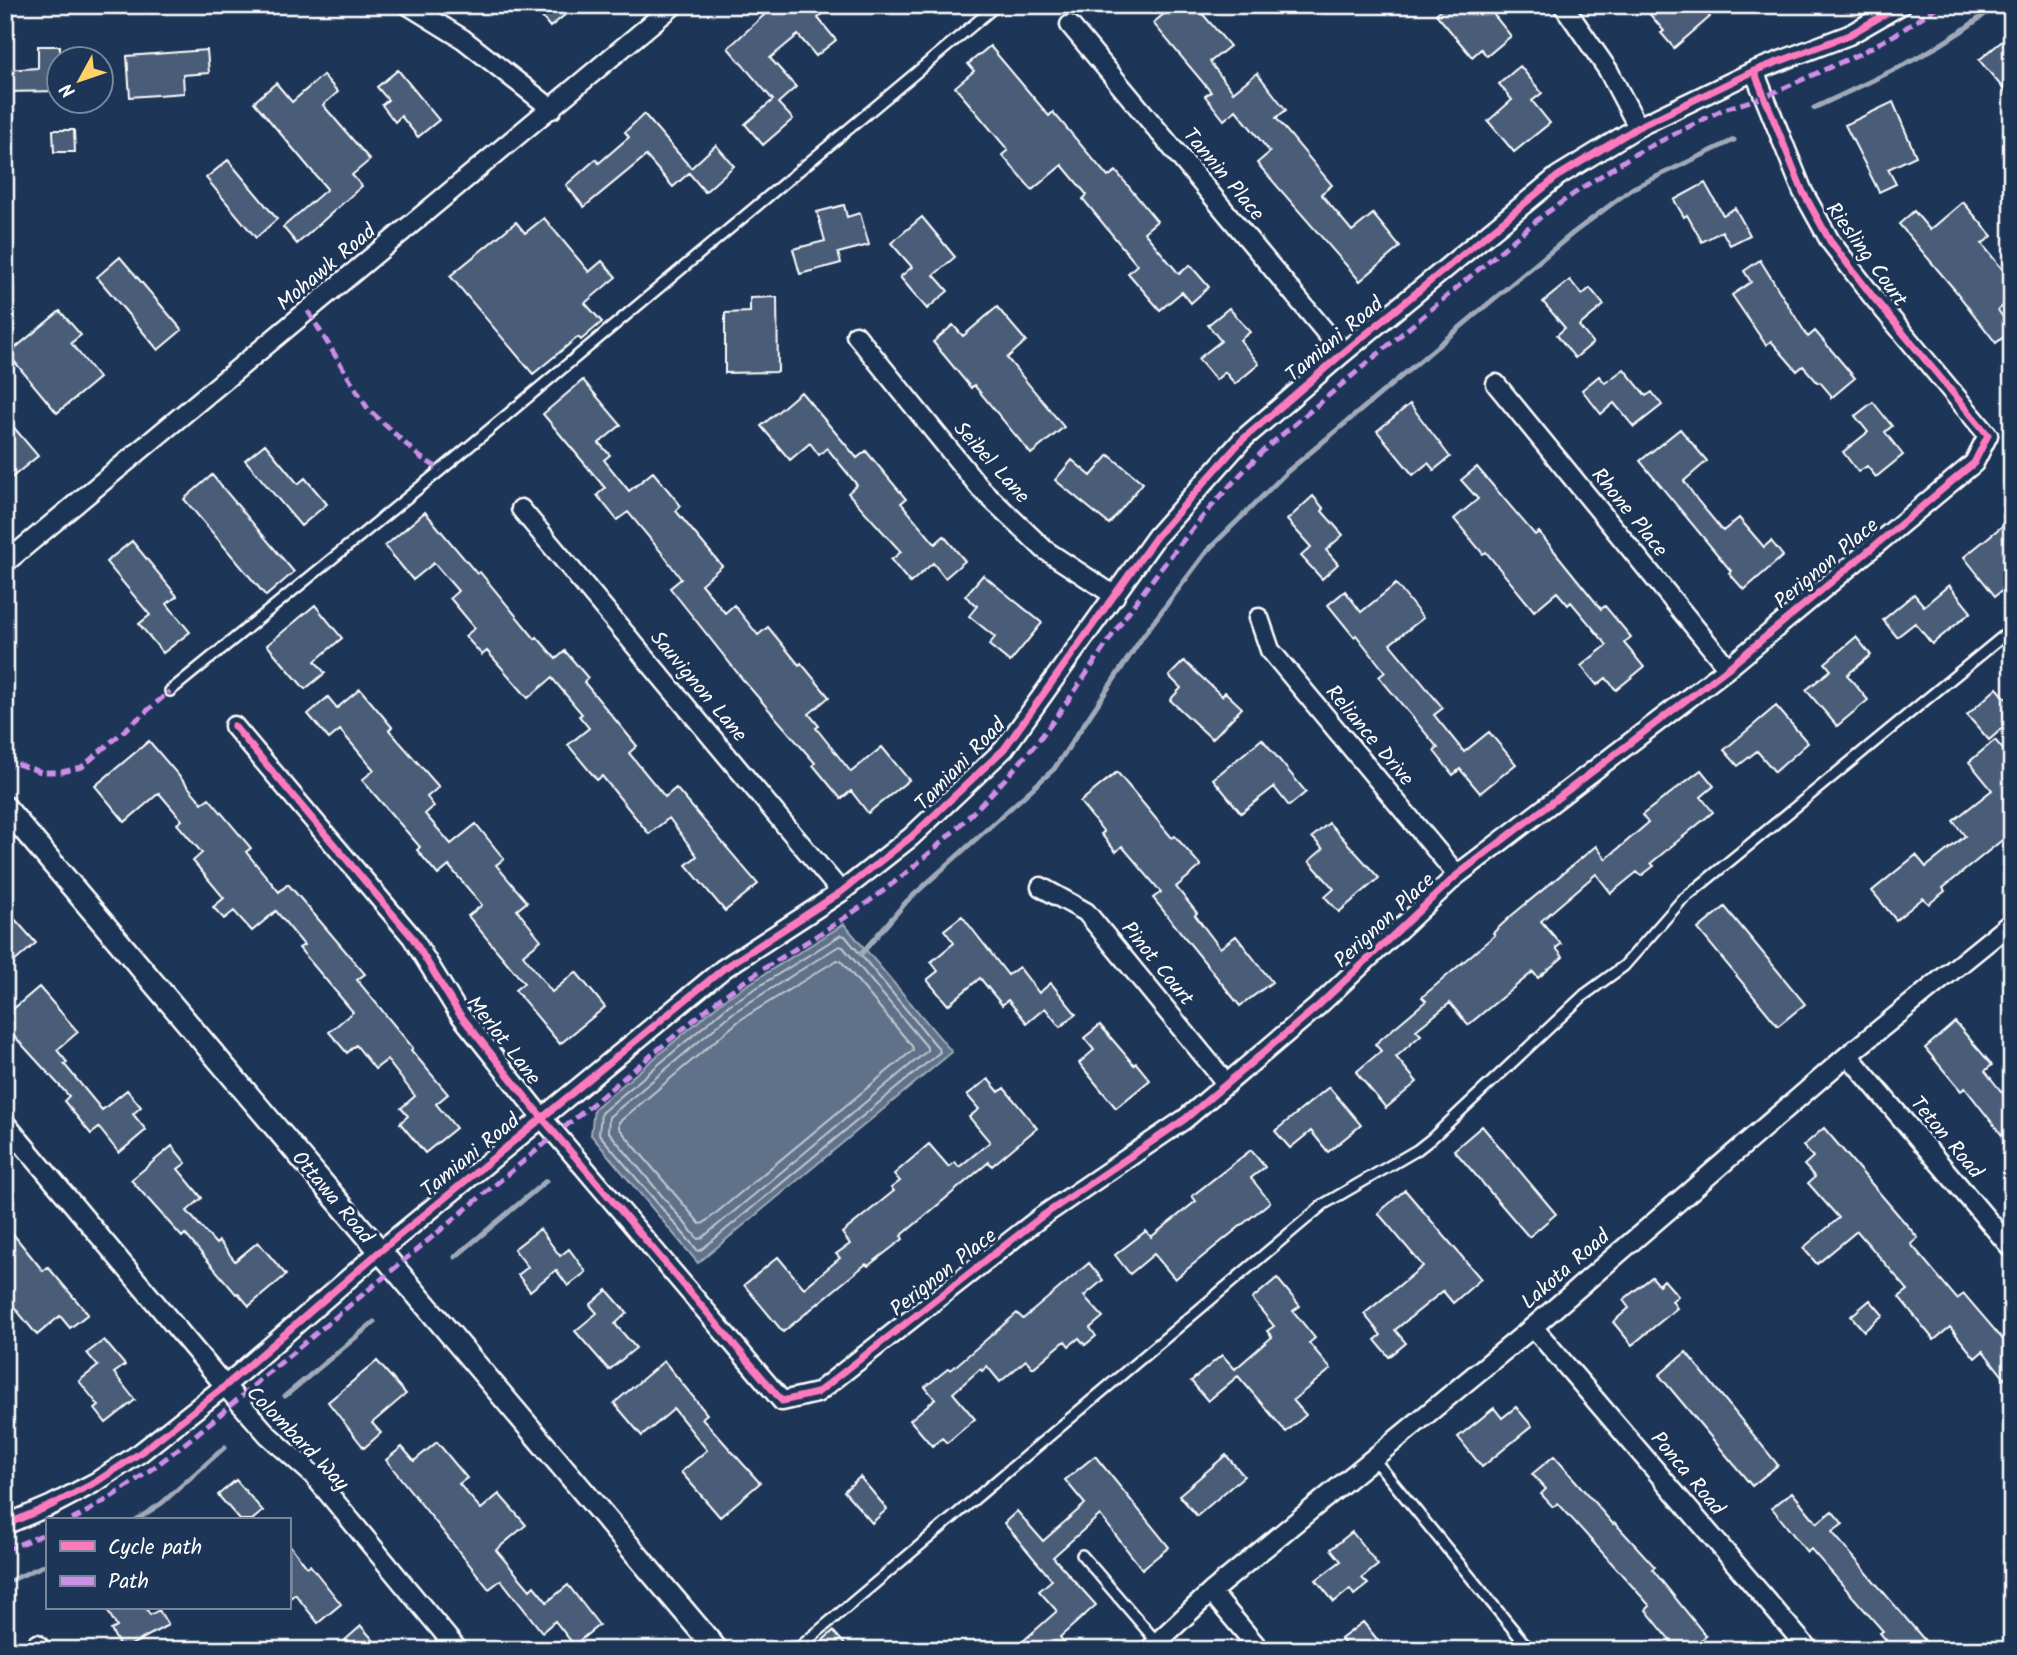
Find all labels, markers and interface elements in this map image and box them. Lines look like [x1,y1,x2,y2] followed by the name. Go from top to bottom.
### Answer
[46,46,116,116] north arrow
[53,75,84,104] text: N
[1174,121,1272,229] street label: Tannin Place
[1816,196,1916,315] street label: Riesling Court
[270,216,385,320] street label: Mohawk Road
[1279,289,1392,391] street label: Tamiani Road
[945,414,1038,512] street label: Seibel Lane
[1582,461,1676,565] street label: Rhone Place
[1767,510,1887,618] street label: Perignon Place
[641,624,755,751] street label: Sauvignon Lane
[1316,678,1422,794] street label: Reliance Drive
[908,710,1015,819] street label: Tamiani Road
[1327,865,1444,977] street label: Perignon Place
[1112,914,1202,1014] street label: Pinot Court
[457,989,549,1093] street label: Merlot Lane
[1901,1089,1991,1187] street label: Teton Road
[414,1105,528,1207] street label: Tamiani Road
[283,1144,381,1252] street label: Ottawa Road
[883,1220,1005,1326] street label: Perignon Place
[1514,1222,1618,1318] street label: Lakota Road
[238,1379,356,1500] street label: Colombard Way
[1641,1424,1733,1524] street label: Ponca Road
[46,1518,290,1610] legend
[108,1532,202,1565] text: Cycle path
[108,1566,149,1599] text: Path

